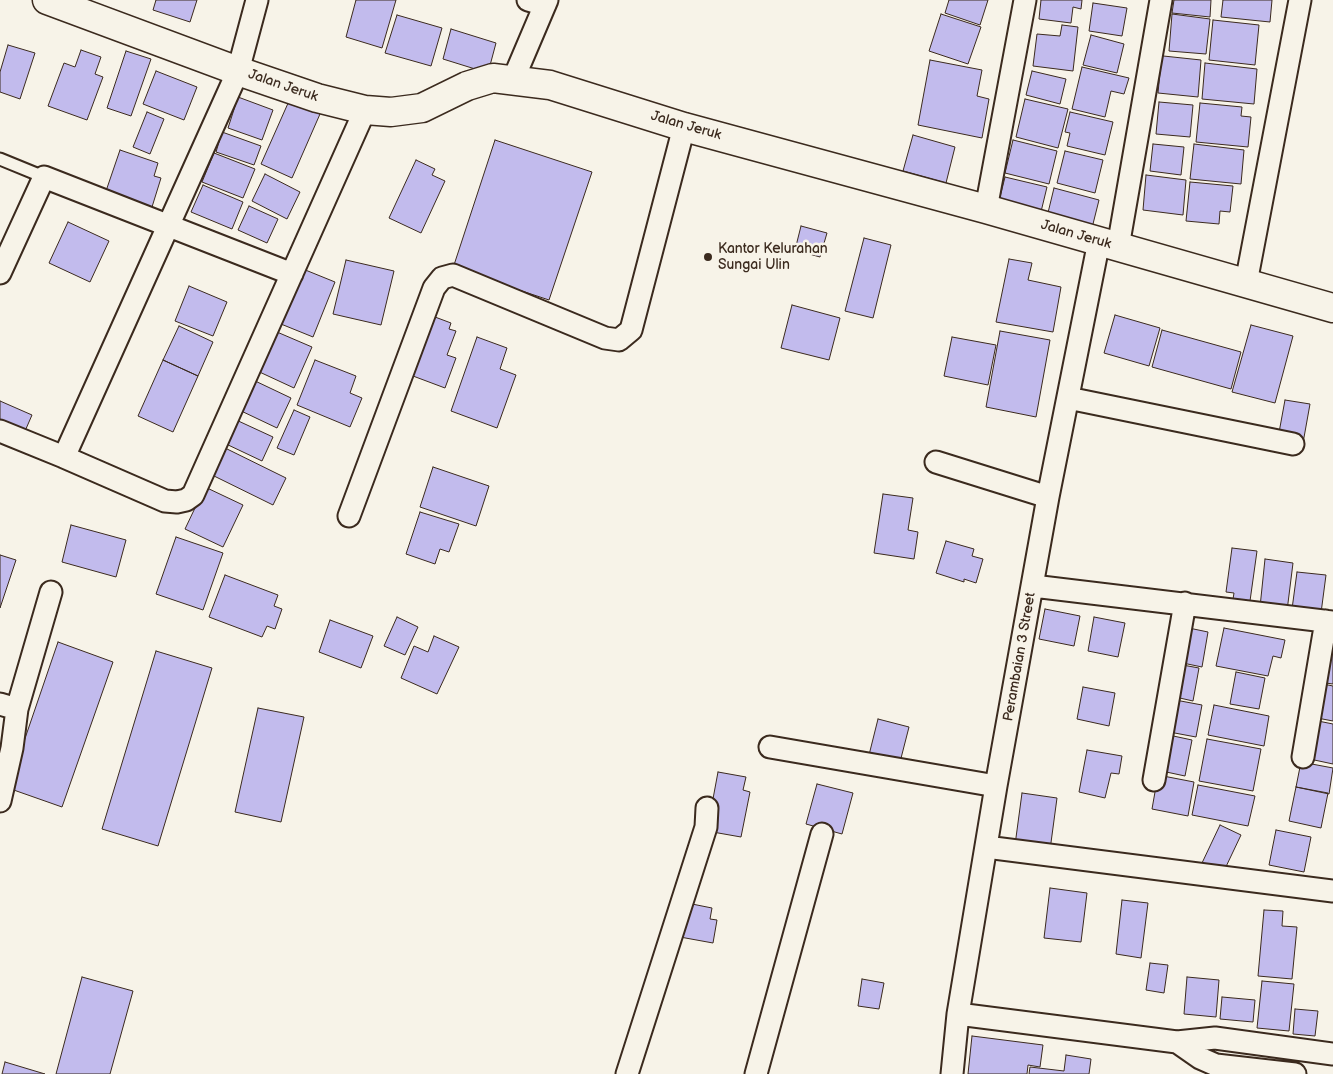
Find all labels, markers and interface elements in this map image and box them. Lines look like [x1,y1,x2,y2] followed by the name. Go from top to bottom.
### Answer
[246,66,320,106] street label: Jalan Jeruk
[649,108,723,144] street label: Jalan Jeruk
[1039,217,1113,253] street label: Jalan Jeruk
[718,241,828,274] place label: Kantor Kelurahan Sungai Ulin
[702,251,714,263] marker: Kantor Kelurahan Sungai Ulin
[1000,591,1040,723] street label: Perambaian 3 Street

